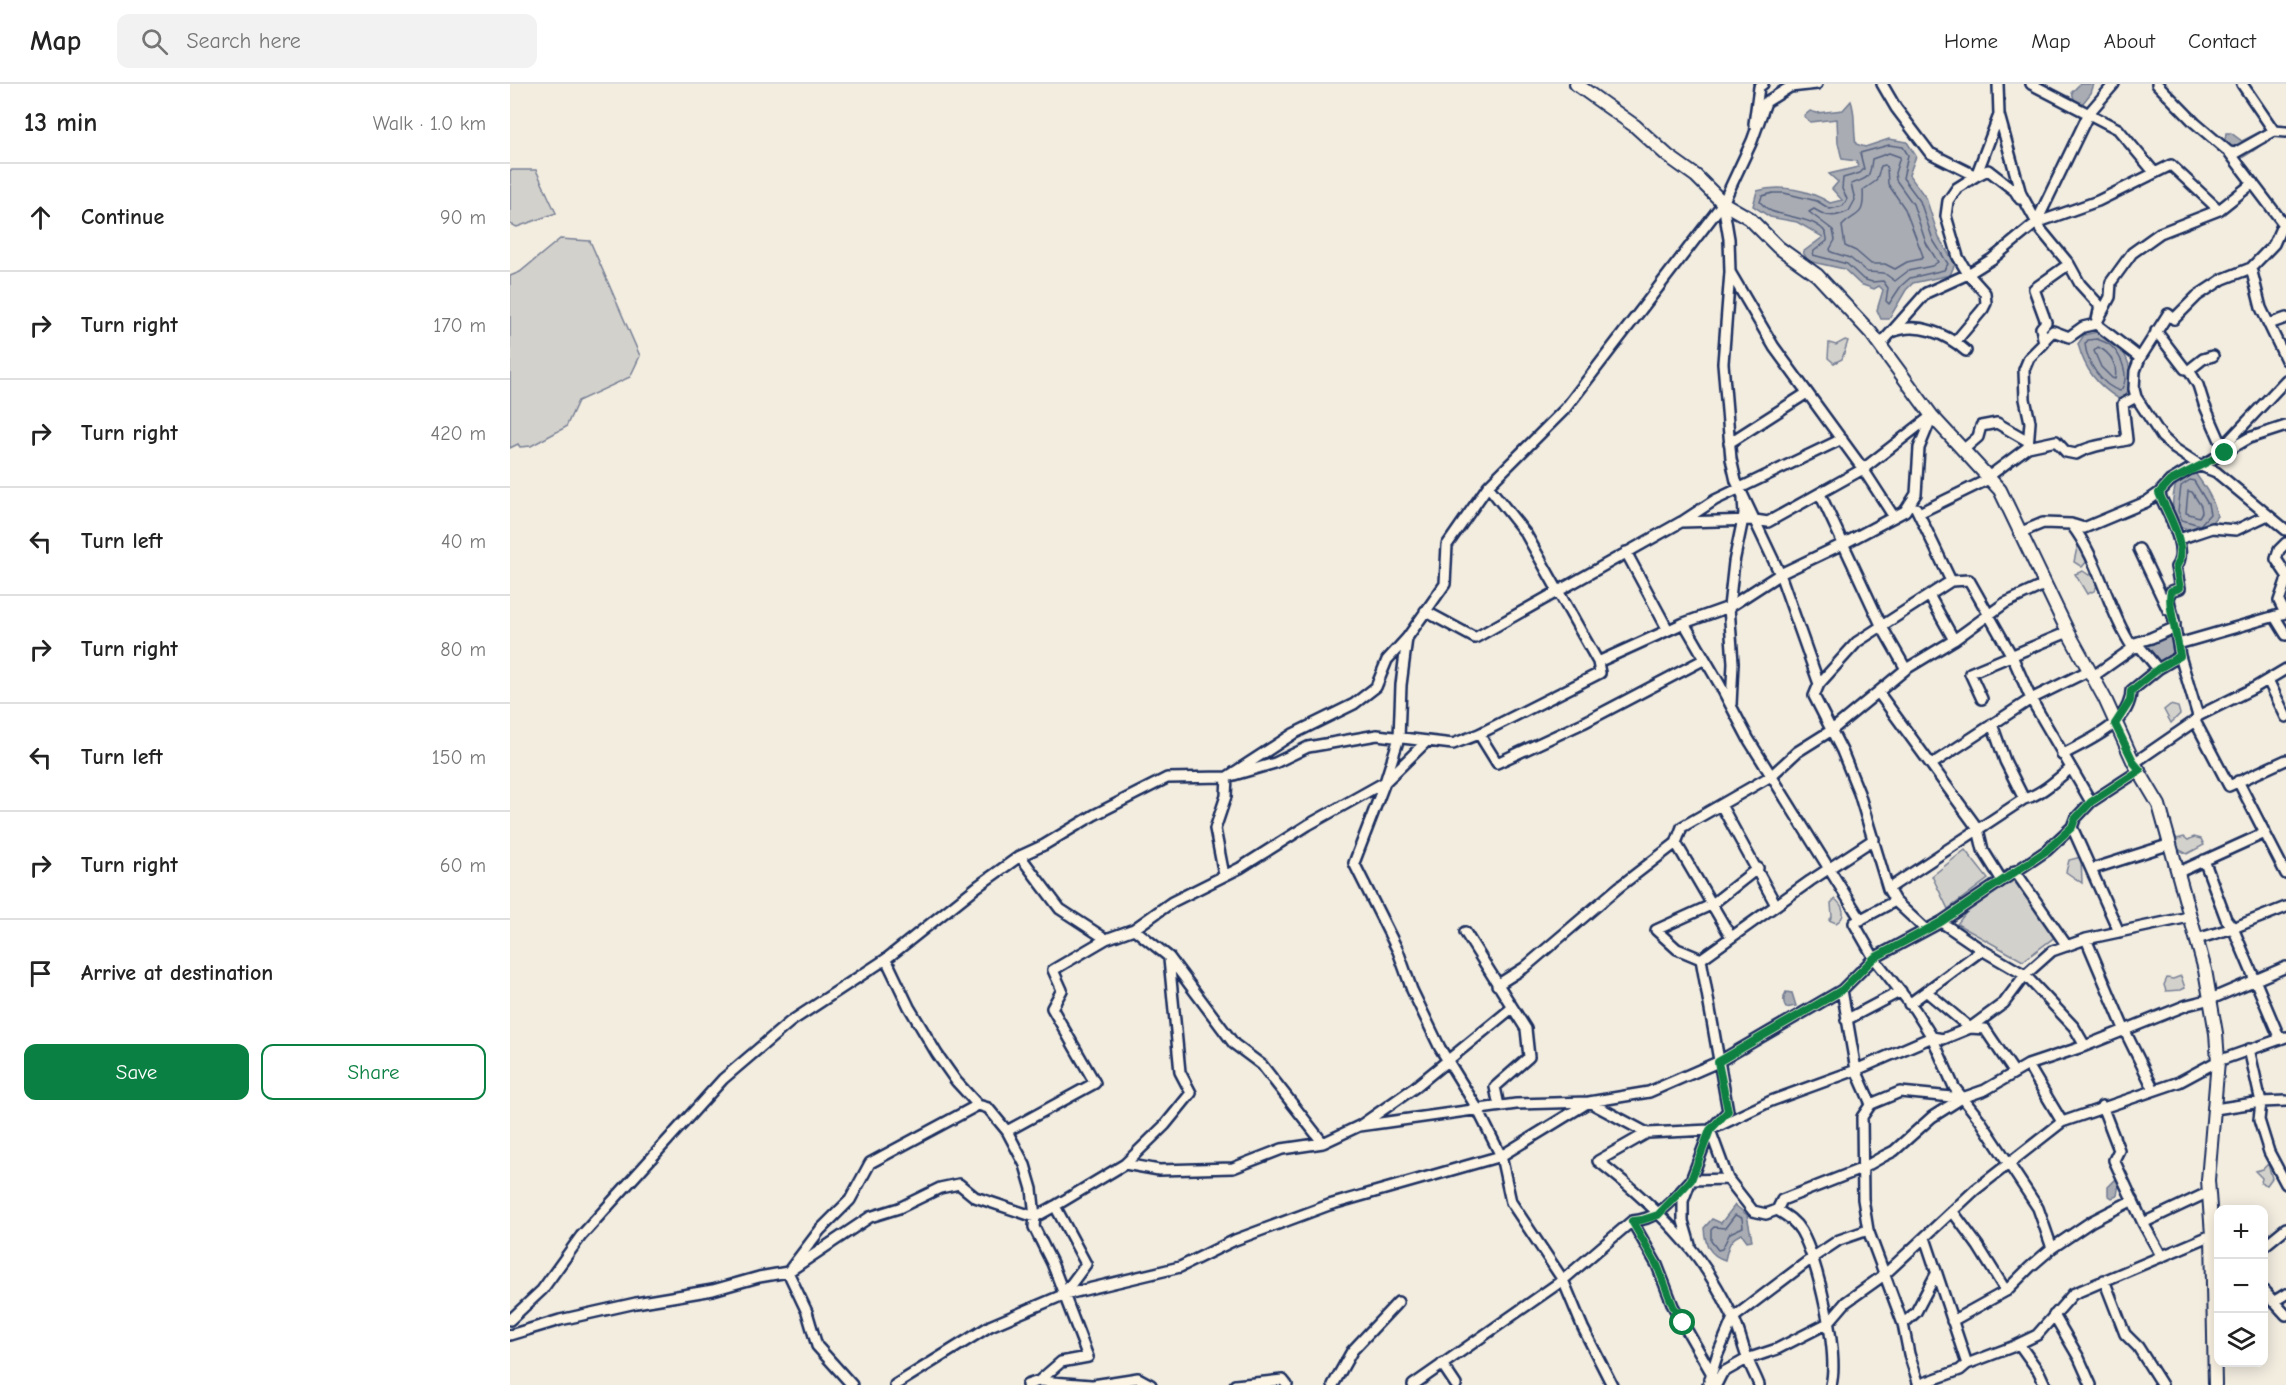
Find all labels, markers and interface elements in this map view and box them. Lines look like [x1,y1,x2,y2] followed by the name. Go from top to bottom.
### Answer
[117,14,537,68] search box
[30,25,81,57] text: Map
[138,25,171,58] icon: search
[186,28,301,54] text: Search here
[1944,29,1998,53] text: Home
[2031,29,2071,53] text: Map
[2104,29,2155,53] text: About
[2188,29,2256,53] text: Contact
[24,108,97,138] text: 13 min
[373,112,486,135] text: Walk · 1.0 km
[24,201,57,234] icon: ahead
[81,204,164,230] text: Continue
[440,206,486,229] text: 90 m
[24,309,57,342] icon: right
[81,312,178,338] text: Turn right
[433,314,486,337] text: 170 m
[24,417,57,450] icon: right
[81,420,178,446] text: Turn right
[430,422,486,445] text: 420 m
[2211,439,2237,465] route end
[24,525,57,558] icon: left
[81,528,163,554] text: Turn left
[441,530,486,553] text: 40 m
[24,633,57,666] icon: right
[81,636,178,662] text: Turn right
[440,638,486,661] text: 80 m
[24,741,57,774] icon: left
[81,744,163,770] text: Turn left
[432,746,486,769] text: 150 m
[24,849,57,882] icon: right
[81,852,178,878] text: Turn right
[440,854,486,877] text: 60 m
[24,957,57,990] icon: arrive
[81,960,273,986] text: Arrive at destination
[24,1044,249,1100] button: Save
[261,1044,486,1100] button: Share
[2214,1205,2268,1367] map controls
[2214,1205,2268,1259] button: +
[2214,1259,2268,1313] button: −
[1669,1309,1695,1335] route start
[2214,1313,2268,1367] button: layers

